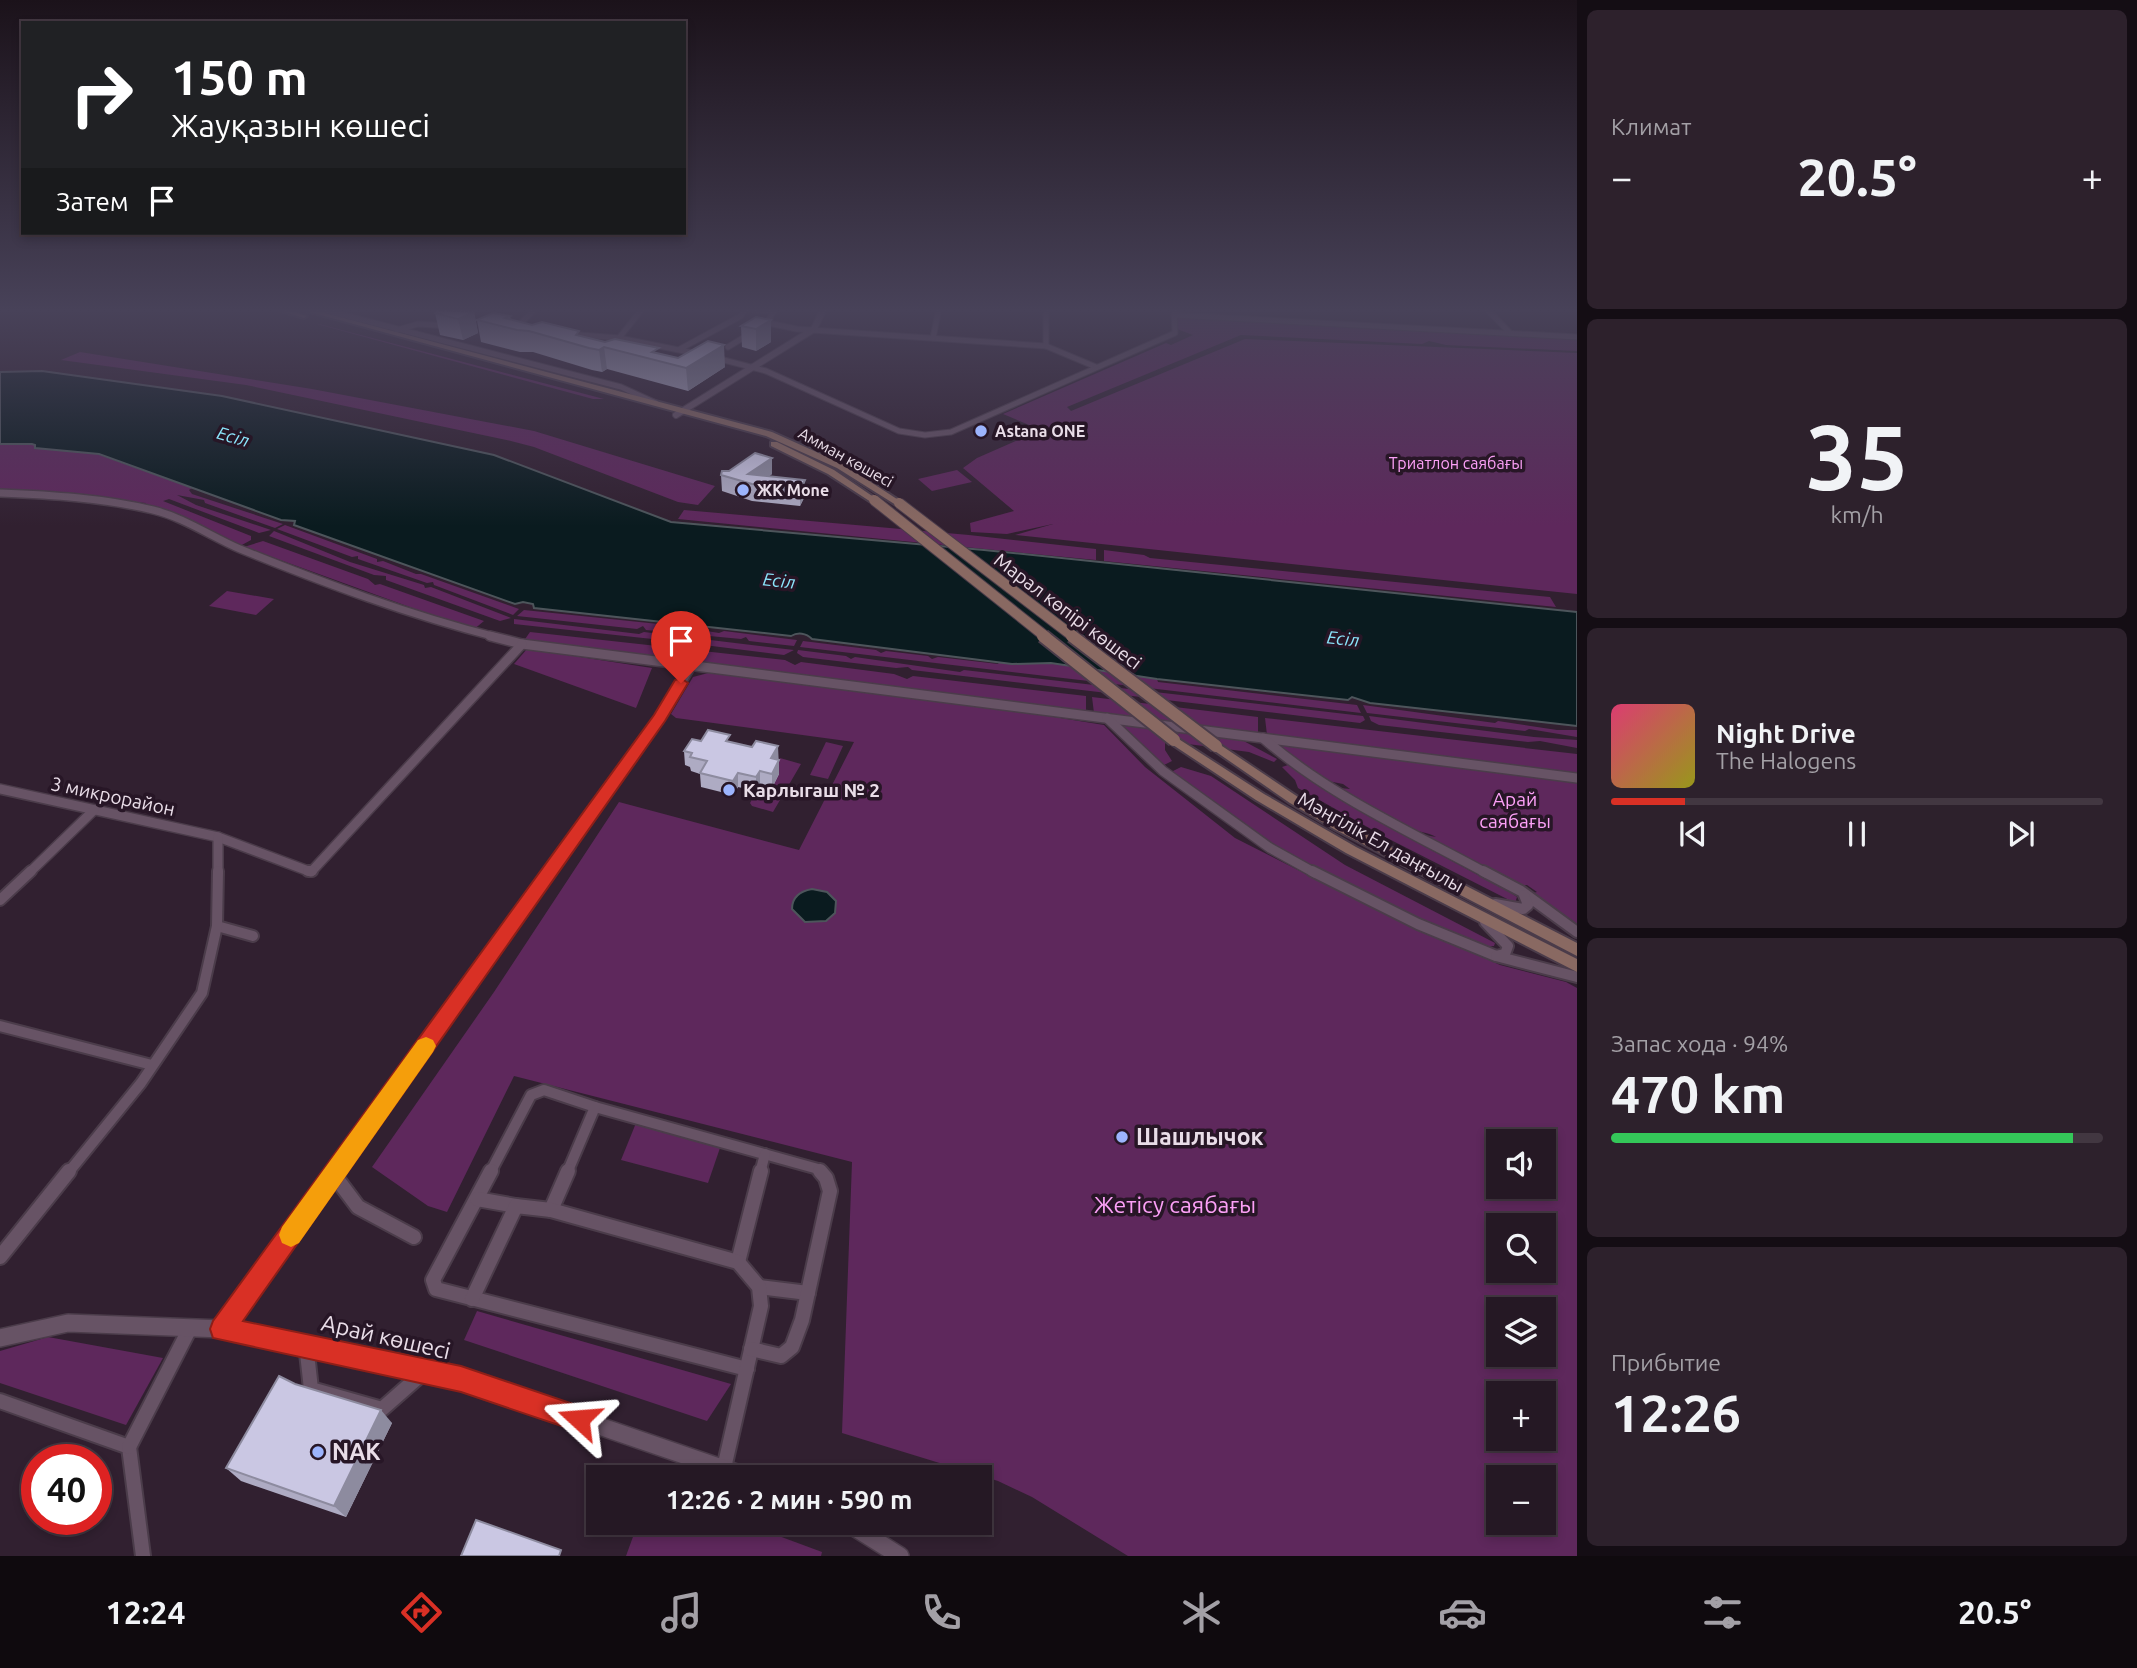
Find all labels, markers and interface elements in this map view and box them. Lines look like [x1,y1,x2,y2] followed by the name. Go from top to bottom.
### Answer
[56,49,147,140] icon: right
[171,49,308,104] text: 150 m
[171,107,430,143] text: Жауқазын көшесі
[1611,114,1691,139] text: Климат
[1797,148,1917,206] text: 20.5°
[1611,156,1632,198] text: −
[2082,156,2103,198] text: +
[143,182,181,220] icon: arrive
[56,187,129,216] text: Затем
[1806,405,1908,507] text: 35
[215,422,252,450] water label: Есіл
[995,422,1085,440] place label: Astana ONE
[973,423,989,439] marker: Astana ONE
[796,424,896,490] street label: Амман көшесі
[1389,454,1523,472] park label: Триатлон саябағы
[757,481,829,499] place label: ЖК Mone
[735,482,751,498] marker: ЖК Mone
[1830,502,1884,527] text: km/h
[990,548,1146,674] street label: Марал көпірі көшесі
[762,568,796,592] water label: Есіл
[651,611,711,683] pin
[662,622,700,660] icon: arrive
[1326,626,1360,650] water label: Есіл
[1716,719,1856,748] text: Night Drive
[1716,748,1856,773] text: The Halogens
[49,772,177,820] street label: 3 микрорайон
[743,779,880,801] place label: Карлыгаш № 2
[721,782,737,798] marker: Карлыгаш № 2
[1294,787,1468,897] street label: Мәңгілік Ел даңғылы
[1479,788,1551,832] park label: Арай саябағы
[1674,815,1712,853] icon: previous
[1838,815,1876,853] icon: pause
[2002,815,2040,853] icon: next
[1611,1031,1788,1056] text: Запас хода · 94%
[1611,1065,1785,1123] text: 470 km
[1136,1124,1264,1149] place label: Шашлычок
[1114,1129,1130,1145] marker: Шашлычок
[1486,1129,1556,1535] map controls
[1486,1129,1556,1199] button: sound
[1094,1192,1256,1217] park label: Жетісу саябағы
[1486,1213,1556,1283] button: search
[1486,1297,1556,1367] button: layers
[319,1310,453,1363] street label: Арай көшесі
[1611,1350,1721,1375] text: Прибытие
[1486,1381,1556,1451] button: +
[542,1382,616,1456] position arrow
[1611,1384,1741,1442] text: 12:26
[332,1439,381,1464] place label: NAK
[21,1444,112,1535] speed limit sign: 40
[310,1444,326,1460] marker: NAK
[1486,1465,1556,1535] button: −
[666,1485,912,1514] text: 12:26 · 2 мин · 590 m
[397,1588,446,1637] icon: directions
[657,1588,706,1637] icon: music
[917,1588,966,1637] icon: phone
[1177,1588,1226,1637] icon: climate
[1438,1588,1487,1637] icon: car
[1698,1588,1747,1637] icon: filters
[106,1594,186,1630] text: 12:24
[1958,1594,2031,1630] text: 20.5°

